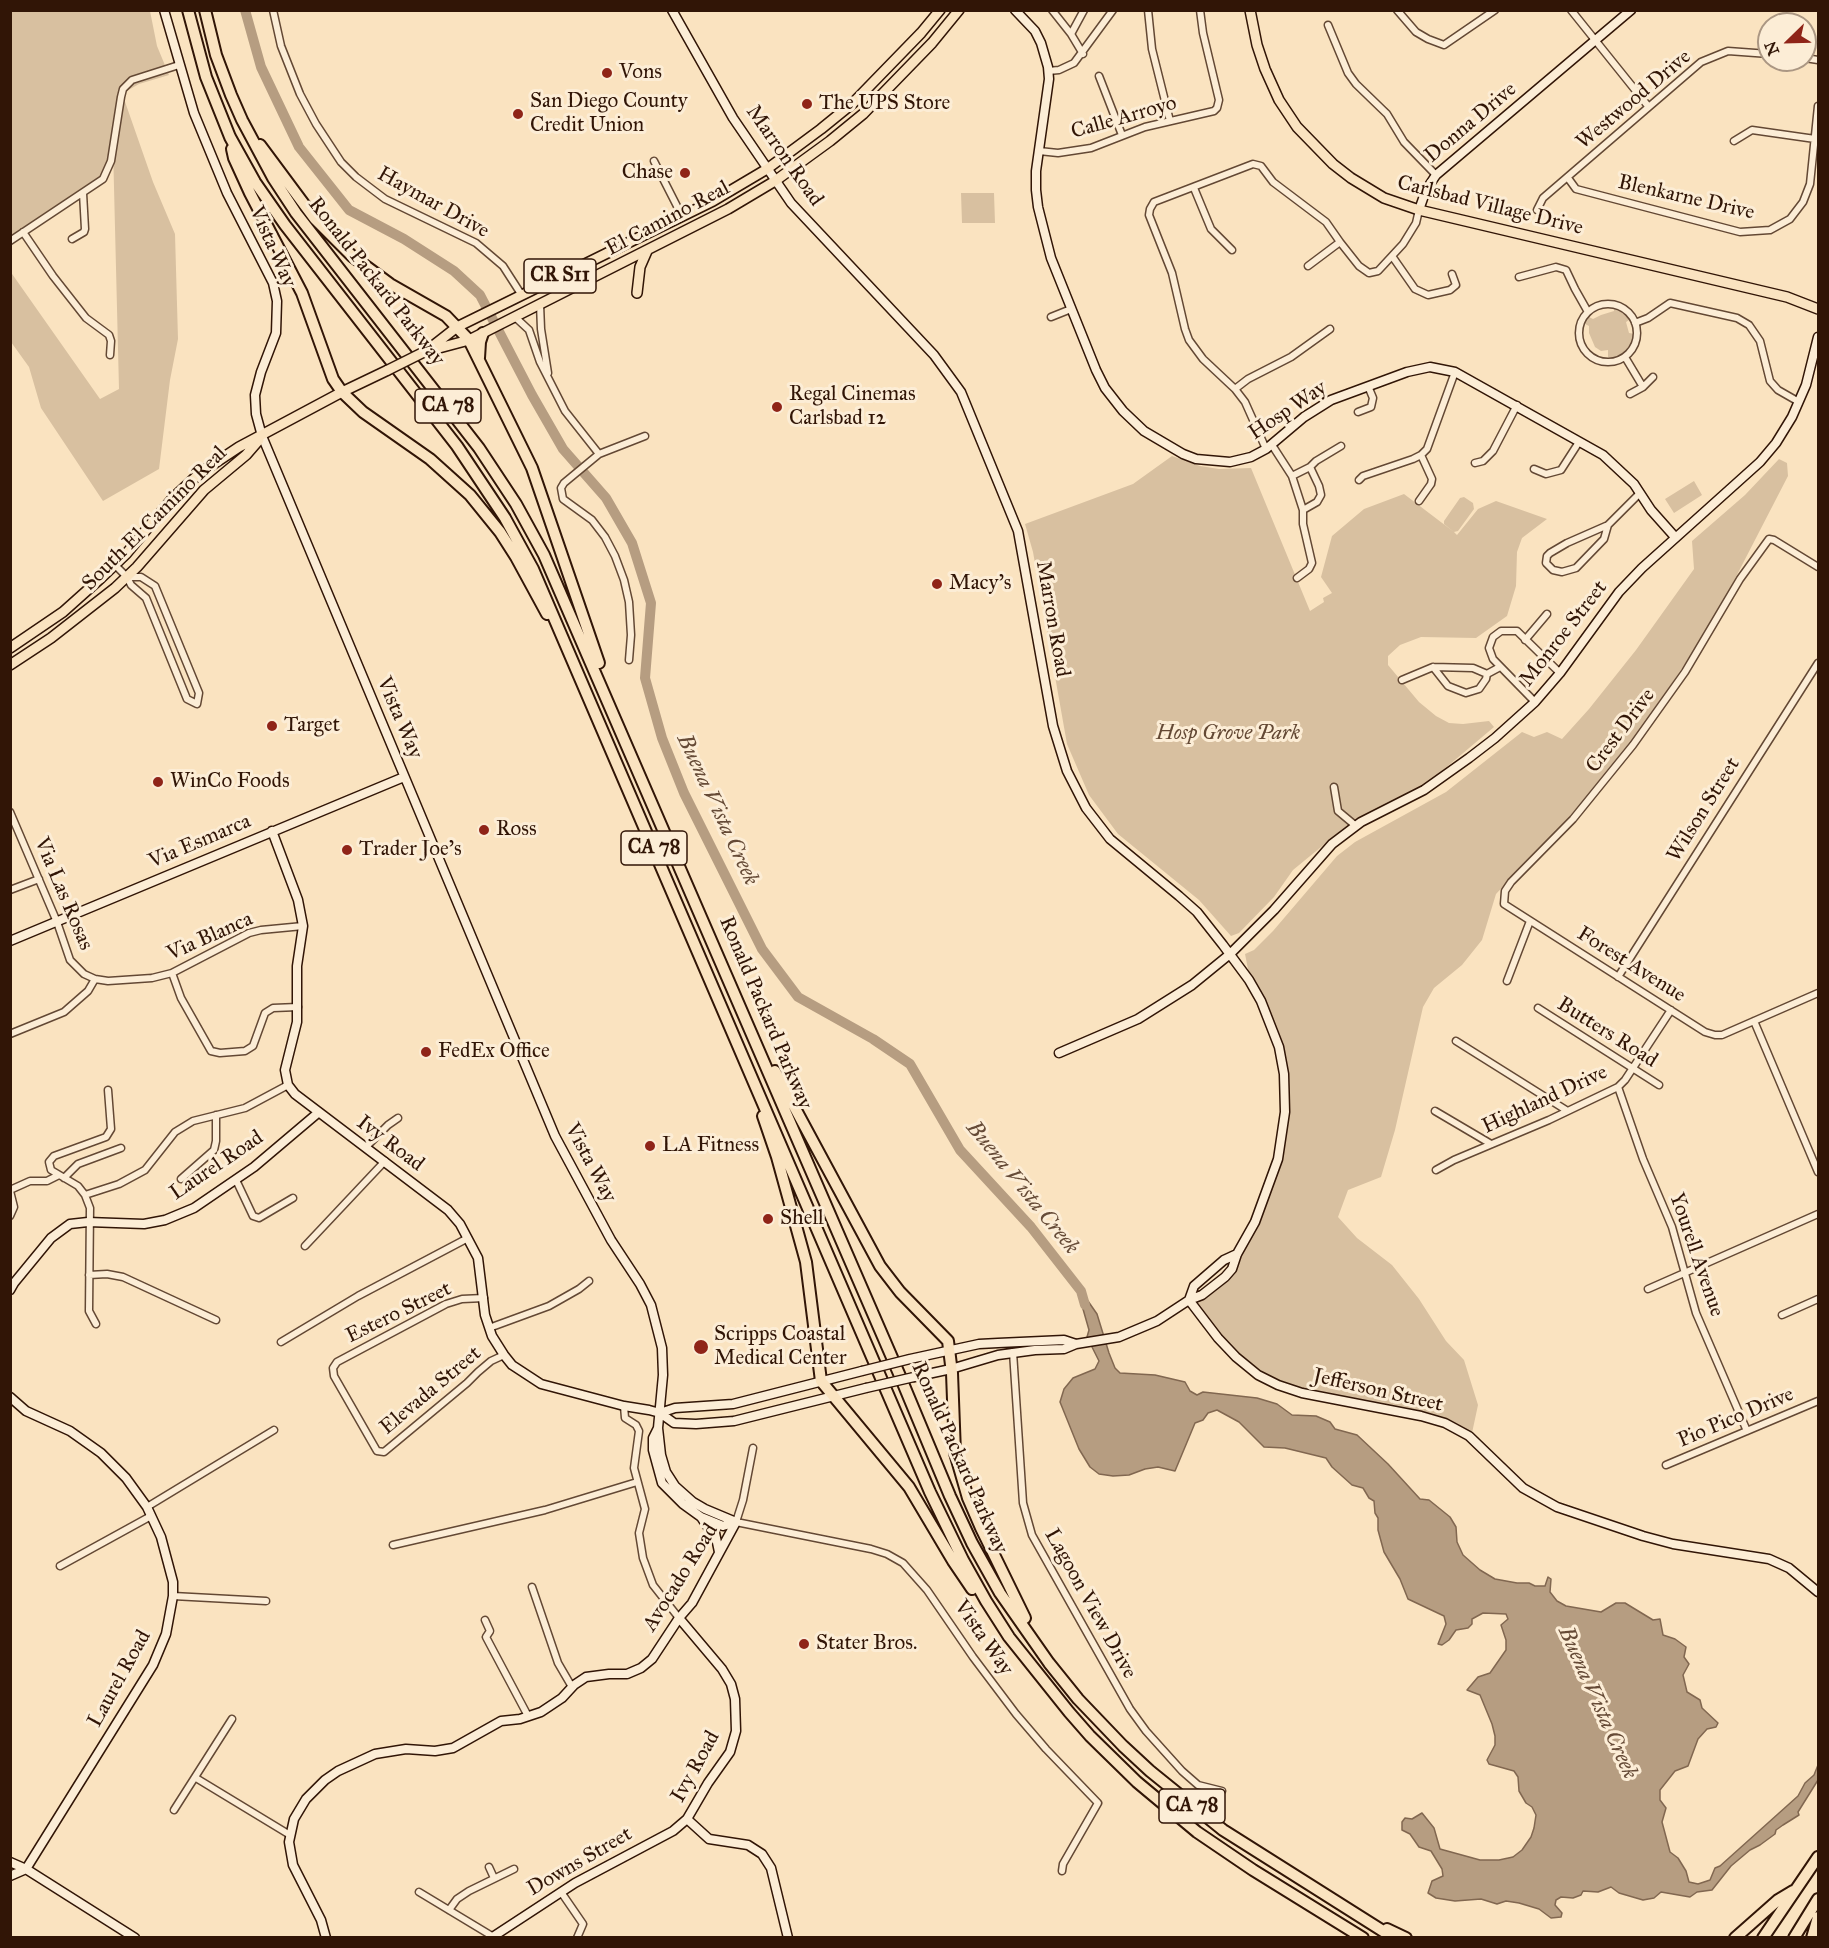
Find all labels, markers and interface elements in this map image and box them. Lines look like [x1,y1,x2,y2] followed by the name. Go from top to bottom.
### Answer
[1757,12,1817,72] north arrow
[1760,38,1783,58] text: N
[1572,45,1696,155] street label: Westwood Drive
[619,60,662,86] place label: Vons
[600,66,614,80] marker: Vons
[1420,77,1522,169] street label: Donna Drive
[530,89,688,139] place label: San Diego County Credit Union
[819,91,950,117] place label: The UPS Store
[1068,91,1180,145] street label: Calle Arroyo
[800,97,814,111] marker: The UPS Store
[740,101,828,211] street label: Marron Road
[511,107,525,121] marker: San Diego County Credit Union
[622,160,673,186] place label: Chase
[373,162,493,244] street label: Haymar Drive
[678,166,692,180] marker: Chase
[1615,170,1757,226] street label: Blenkarne Drive
[1394,171,1586,241] street label: Carlsbad Village Drive
[602,176,734,262] street label: El Camino Real
[302,193,450,371] street label: Ronald Packard Parkway
[243,202,301,292] street label: Vista Way
[524,259,596,293] road number: CR S11
[1244,376,1332,446] street label: Hosp Way
[789,382,916,432] place label: Regal Cinemas Carlsbad 12
[415,389,481,423] road number: CA 78
[770,400,784,414] marker: Regal Cinemas Carlsbad 12
[77,441,233,597] street label: South El Camino Real
[1029,559,1075,679] street label: Marron Road
[949,571,1011,597] place label: Macy's
[1515,576,1613,692] street label: Monroe Street
[930,577,944,591] marker: Macy's
[371,673,427,763] street label: Vista Way
[1581,684,1661,778] street label: Crest Drive
[284,713,340,739] place label: Target
[265,719,279,733] marker: Target
[1156,721,1300,747] park label: Hosp Grove Park
[670,730,764,890] water label: Buena Vista Creek
[1662,753,1746,867] street label: Wilson Street
[170,769,290,795] place label: WinCo Foods
[151,775,165,789] marker: WinCo Foods
[145,809,255,875] street label: Via Esmarca
[496,817,537,843] place label: Ross
[477,823,491,837] marker: Ross
[621,831,687,865] road number: CA 78
[28,834,98,954] street label: Via Las Rosas
[359,837,462,863] place label: Trader Joe's
[340,843,354,857] marker: Trader Joe's
[163,907,257,967] street label: Via Blanca
[713,913,817,1113] street label: Ronald Packard Parkway
[1572,922,1690,1008] street label: Forest Avenue
[1552,992,1662,1074] street label: Butters Road
[438,1039,550,1065] place label: FedEx Office
[419,1045,433,1059] marker: FedEx Office
[1479,1060,1611,1140] street label: Highland Drive
[351,1111,429,1177] street label: Ivy Road
[960,1116,1084,1260] water label: Buena Vista Creek
[559,1119,621,1207] street label: Vista Way
[166,1126,268,1206] street label: Laurel Road
[662,1133,759,1159] place label: LA Fitness
[643,1139,657,1153] marker: LA Fitness
[1663,1190,1729,1320] street label: Yourell Avenue
[780,1206,824,1232] place label: Shell
[761,1212,775,1226] marker: Shell
[342,1277,456,1349] street label: Estero Street
[714,1322,847,1372] place label: Scripps Coastal Medical Center
[692,1338,710,1356] marker: Scripps Coastal Medical Center
[375,1341,487,1441] street label: Elevada Street
[905,1358,1013,1558] street label: Ronald Packard Parkway
[1311,1364,1445,1418] street label: Jefferson Street
[1674,1382,1798,1454] street label: Pio Pico Drive
[638,1519,724,1637] street label: Avocado Road
[1038,1525,1142,1683] street label: Lagoon View Drive
[948,1595,1018,1681] street label: Vista Way
[1552,1623,1642,1783] water label: Buena Vista Creek
[83,1626,157,1732] street label: Laurel Road
[816,1631,917,1657] place label: Stater Bros.
[797,1637,811,1651] marker: Stater Bros.
[666,1727,726,1807] street label: Ivy Road
[1159,1789,1225,1823] road number: CA 78
[523,1822,637,1902] street label: Downs Street

